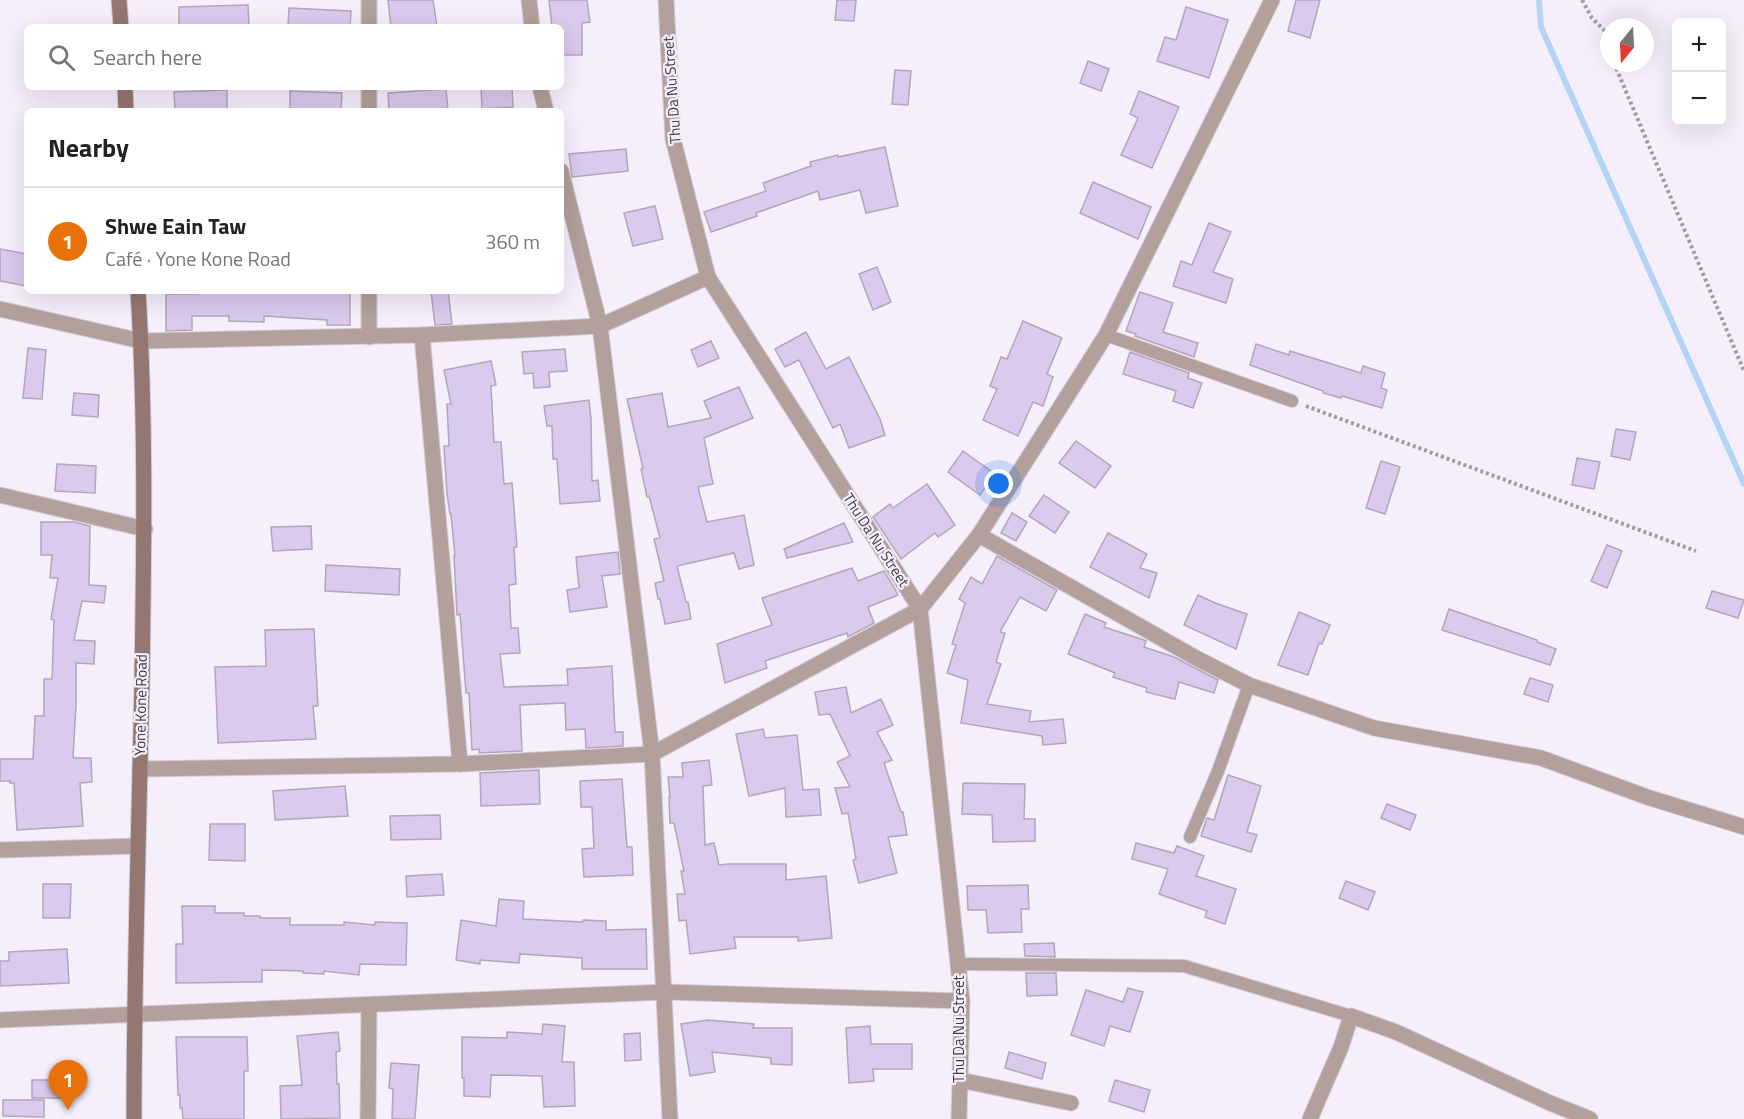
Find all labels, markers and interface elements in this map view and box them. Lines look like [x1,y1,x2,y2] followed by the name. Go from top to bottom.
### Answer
[1600,18,1654,72] north arrow
[1672,18,1726,126] map controls
[1672,18,1726,72] button: +
[24,24,564,90] search box
[656,35,687,145] street label: Thu Da Nu Street
[93,40,202,74] text: Search here
[45,41,78,74] icon: search
[1672,72,1726,126] button: −
[48,128,129,167] text: Nearby
[105,209,246,243] text: Shwe Eain Taw
[62,226,73,257] text: 1
[485,226,540,257] text: 360 m
[105,243,291,274] text: Café · Yone Kone Road
[984,469,1013,498] your location
[837,488,916,592] street label: Thu Da Nu Street
[128,654,153,756] street label: Yone Kone Road
[947,974,970,1083] street label: Thu Da Nu Street
[48,1060,88,1110] pin: 1

